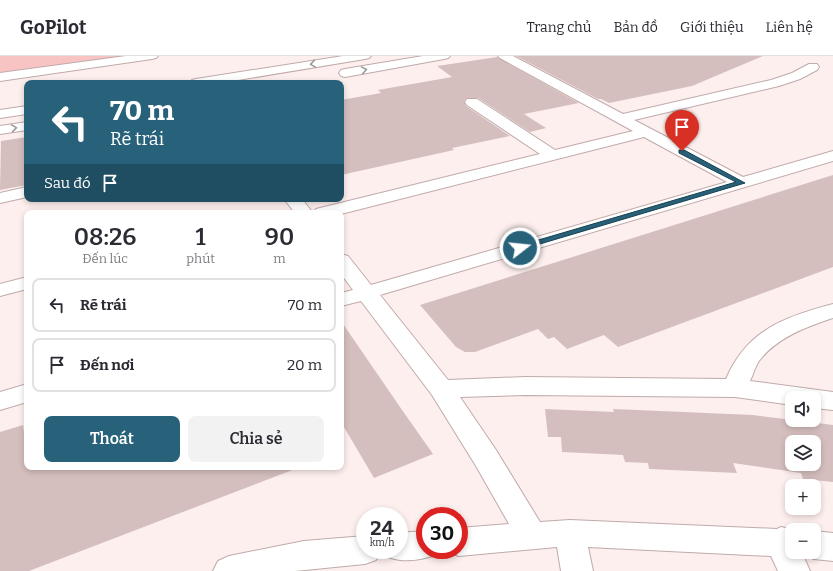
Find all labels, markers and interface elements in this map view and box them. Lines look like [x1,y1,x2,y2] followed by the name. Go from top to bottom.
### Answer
[20,16,87,39] text: GoPilot
[526,19,591,36] text: Trang chủ
[613,19,658,36] text: Bản đồ
[680,19,744,36] text: Giới thiệu
[766,19,813,36] text: Liên hệ
[310,59,316,68] one-way arrow
[361,66,367,74] one-way arrow
[110,94,174,127] text: 70 m
[44,96,96,148] icon: left
[665,110,699,151] pin
[671,116,693,138] icon: arrive
[10,124,17,133] one-way arrow
[110,128,164,150] text: Rẽ trái
[99,172,121,194] icon: arrive
[44,174,91,192] text: Sau đó
[74,223,137,251] text: 08:26
[196,223,206,251] text: 1
[265,223,294,251] text: 90
[499,227,541,269] position arrow
[82,251,128,266] text: Đến lúc
[186,251,215,266] text: phút
[273,251,286,266] text: m
[46,294,68,316] icon: left
[80,296,126,314] text: Rẽ trái
[288,296,322,314] text: 70 m
[46,354,68,376] icon: arrive
[80,356,134,374] text: Đến nơi
[287,356,322,374] text: 20 m
[785,391,821,559] map controls
[785,391,821,427] button: sound
[44,416,180,462] button: Thoát
[188,416,324,462] button: Chia sẻ
[785,435,821,471] button: layers
[785,479,821,515] button: +
[416,507,468,559] speed limit sign: 30
[370,516,394,540] text: 24
[785,523,821,559] button: −
[370,537,394,549] text: km/h

